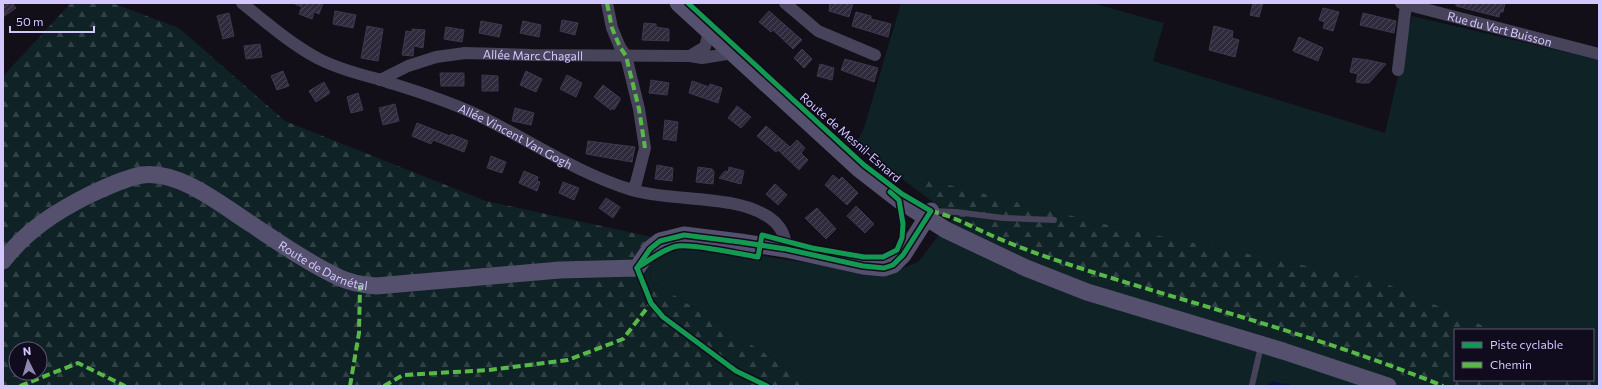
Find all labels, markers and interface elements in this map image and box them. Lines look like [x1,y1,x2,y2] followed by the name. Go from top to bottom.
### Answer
[10,8,94,34] scale bar
[1446,8,1554,49] street label: Rue du Vert Buisson
[16,14,44,28] text: 50 m
[483,47,583,62] street label: Allée Marc Chagall
[798,89,904,185] street label: Route de Mesnil-Esnard
[457,100,575,171] street label: Allée Vincent Van Gogh
[276,237,369,292] street label: Route de Darnétal
[1454,329,1594,381] legend
[1490,337,1563,351] text: Piste cyclable
[8,341,48,381] north arrow
[22,344,32,357] text: N
[1490,357,1532,371] text: Chemin

